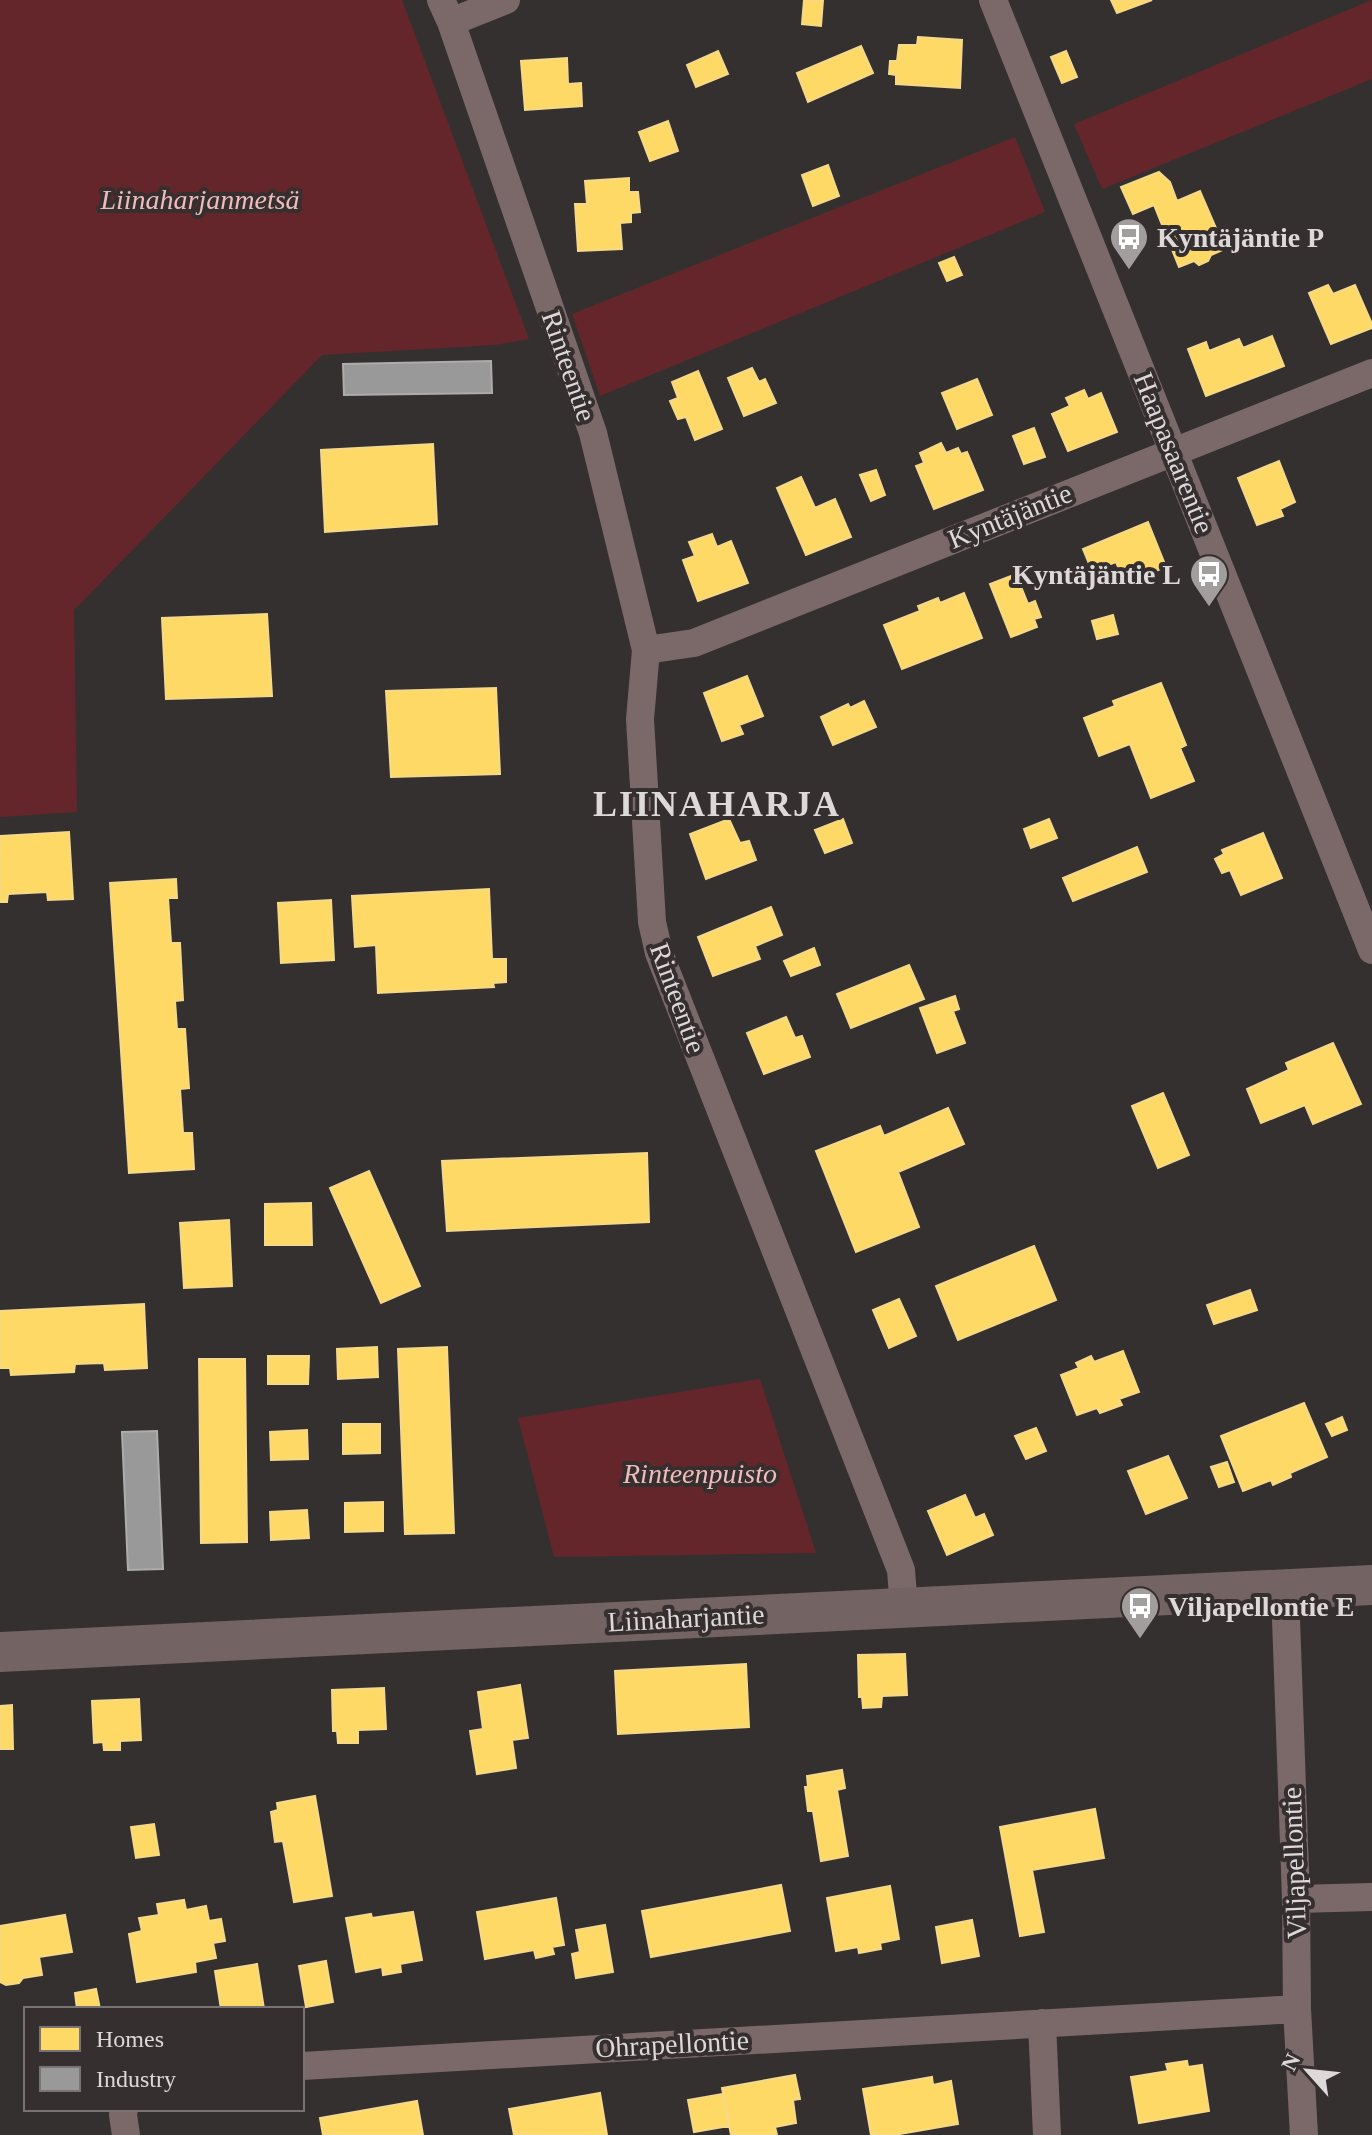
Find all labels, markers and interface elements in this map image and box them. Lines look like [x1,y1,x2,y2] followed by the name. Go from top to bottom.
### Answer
[99,184,300,215] park label: Liinaharjanmetsä
[1108,216,1150,271] bus stop icon: Kyntäjäntie P
[1157,222,1324,253] place label: Kyntäjäntie P
[536,307,602,425] street label: Rinteentie
[1128,368,1220,538] street label: Haapasaarentie
[944,477,1076,555] street label: Kyntäjäntie
[1188,553,1230,608] bus stop icon: Kyntäjäntie L
[1012,559,1181,590] place label: Kyntäjäntie L
[593,784,841,824] district label: LIINAHARJA
[644,939,712,1057] street label: Rinteentie
[622,1458,777,1489] park label: Rinteenpuisto
[1119,1585,1161,1640] bus stop icon: Viljapellontie E
[1168,1591,1354,1622] place label: Viljapellontie E
[607,1598,765,1638] street label: Liinaharjantie
[1276,1786,1312,1940] street label: Viljapellontie
[24,2007,304,2111] legend
[594,2024,750,2064] street label: Ohrapellontie
[96,2026,164,2052] text: Homes
[1268,2031,1348,2111] north arrow
[1276,2049,1305,2075] text: N
[96,2066,176,2092] text: Industry

